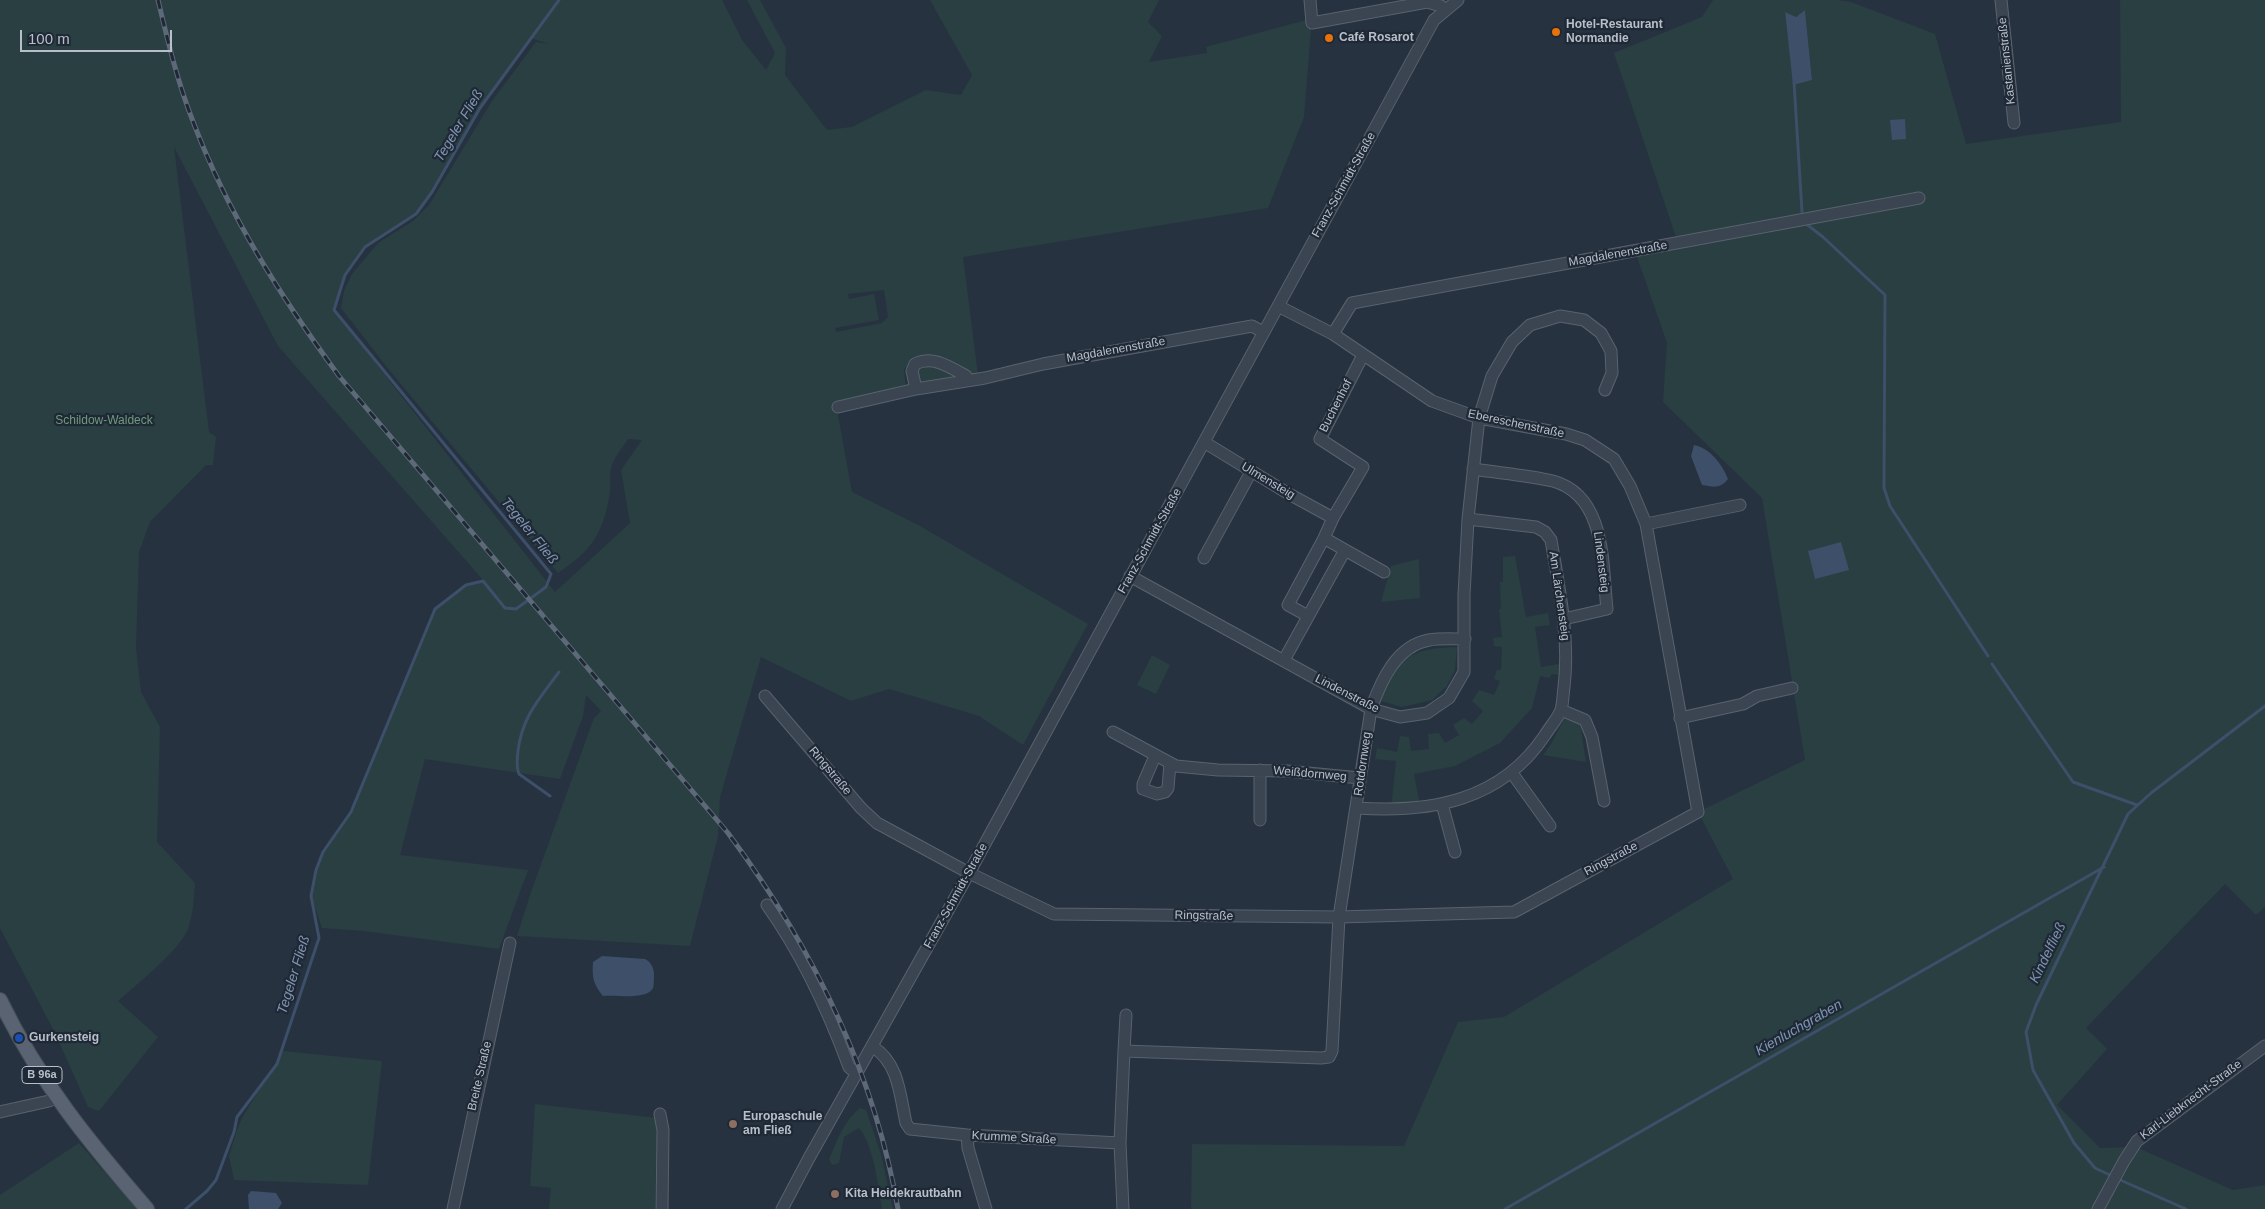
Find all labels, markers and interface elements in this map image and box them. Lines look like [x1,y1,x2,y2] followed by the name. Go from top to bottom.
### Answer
[1995,17,2019,105] street label: Kastanienstraße
[1566,18,1663,46] place label: Hotel-Restaurant Normandie
[22,20,175,52] scale bar
[1550,26,1562,38] marker: Hotel-Restaurant Normandie
[28,30,70,47] text: 100 m
[1339,31,1414,45] place label: Café Rosarot
[1323,32,1335,44] marker: Café Rosarot
[431,87,487,165] water label: Tegeler Fließ
[1309,130,1379,240] street label: Franz-Schmidt-Straße
[1567,238,1669,270] street label: Magdalenenstraße
[1065,334,1167,366] street label: Magdalenenstraße
[1317,377,1355,435] street label: Buchenhof
[1467,407,1565,441] street label: Ebereschenstraße
[55,414,153,428] park label: Schildow-Waldeck
[1239,459,1297,503] street label: Ulmensteig
[1115,486,1185,596] street label: Franz-Schmidt-Straße
[497,494,561,568] water label: Tegeler Fließ
[1590,531,1612,593] street label: Lindensteig
[1546,550,1572,642] street label: Am Lärchensteig
[1313,672,1381,716] street label: Lindenstraße
[1351,731,1375,797] street label: Rotdornweg
[806,744,854,798] street label: Ringstraße
[1273,764,1347,784] street label: Weißdornweg
[1582,839,1640,879] street label: Ringstraße
[921,841,991,951] street label: Franz-Schmidt-Straße
[1175,908,1233,924] street label: Ringstraße
[2026,920,2070,986] water label: Kindelfließ
[274,934,314,1016] water label: Tegeler Fließ
[1753,996,1845,1060] water label: Kienluchgraben
[29,1031,99,1045] place label: Gurkensteig
[13,1032,25,1044] marker: Gurkensteig
[465,1040,495,1112] street label: Breite Straße
[2137,1057,2245,1143] street label: Karl-Liebknecht-Straße
[22,1066,62,1084] road number: B 96a
[743,1110,822,1138] place label: Europaschule am Fließ
[727,1118,739,1130] marker: Europaschule am Fließ
[971,1129,1057,1147] street label: Krumme Straße
[845,1187,962,1201] place label: Kita Heidekrautbahn
[829,1188,841,1200] marker: Kita Heidekrautbahn

